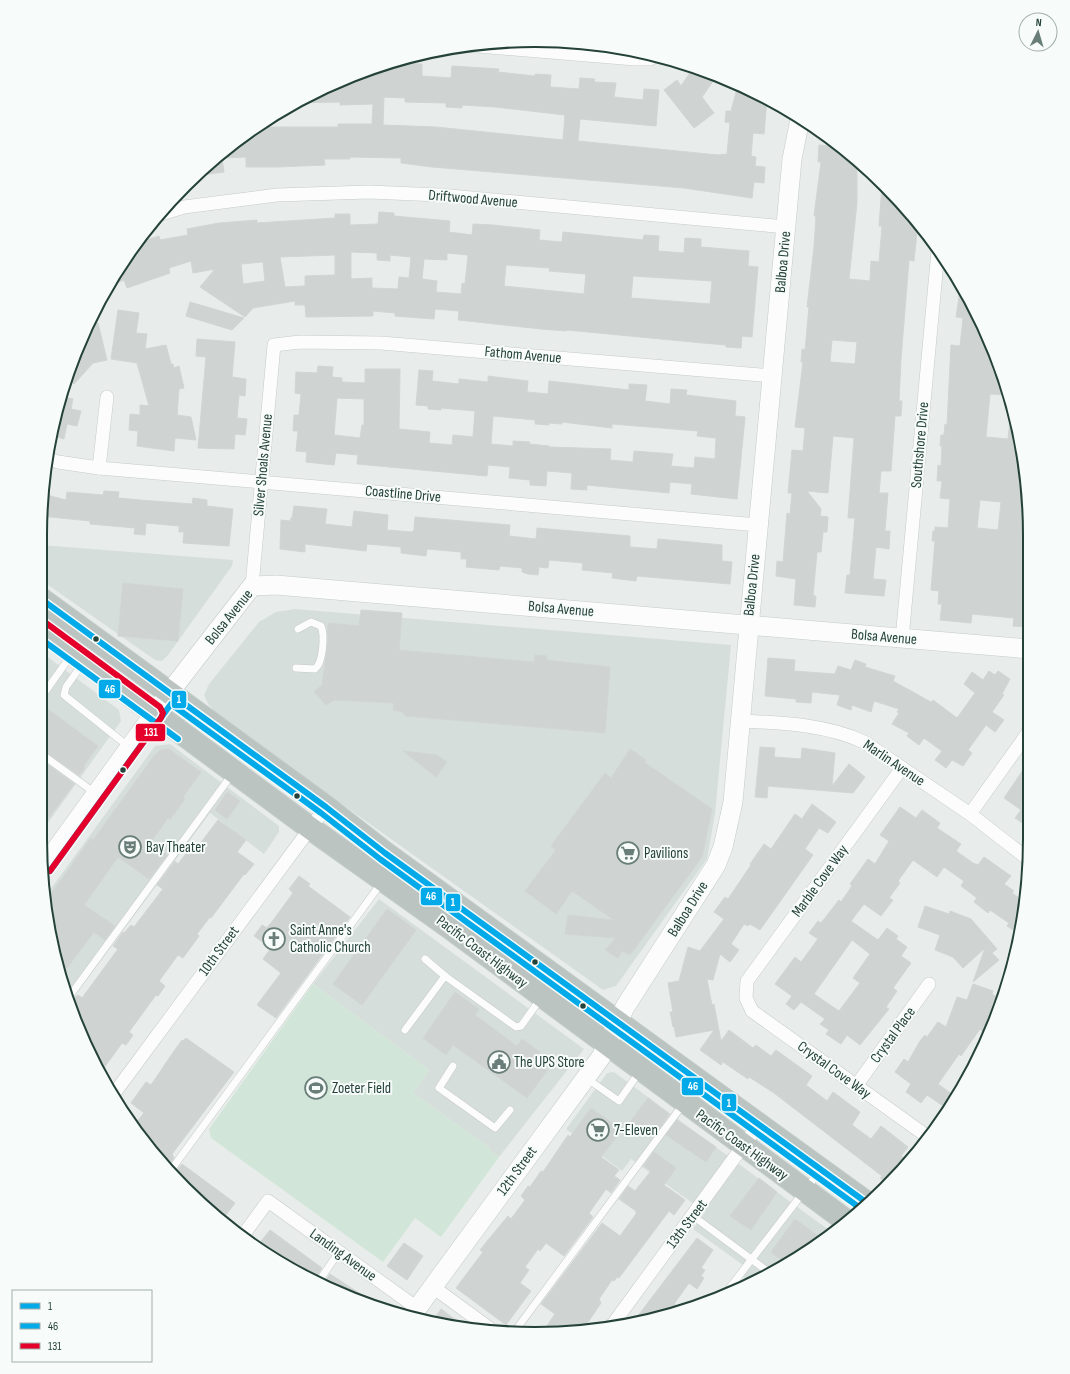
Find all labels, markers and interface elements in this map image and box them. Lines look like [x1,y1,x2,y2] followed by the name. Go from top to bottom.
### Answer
[1018,12,1058,52] north arrow
[1035,16,1042,29] text: N
[428,186,518,212] street label: Driftwood Avenue
[771,230,795,294] street label: Balboa Drive
[484,342,562,368] street label: Fathom Avenue
[907,401,933,489] street label: Southshore Drive
[249,413,277,517] street label: Silver Shoals Avenue
[364,481,442,507] street label: Coastline Drive
[739,553,765,617] street label: Balboa Drive
[201,585,257,649] street label: Bolsa Avenue
[527,597,595,621] street label: Bolsa Avenue
[850,625,918,649] street label: Bolsa Avenue
[91,634,101,644] unlabelled marker
[98,679,121,699] line badge: 46
[105,683,115,696] text: 46
[171,690,187,709] line badge: 1
[177,693,182,706] text: 1
[135,723,166,742] line badge: 131
[144,726,158,739] text: 131
[860,735,928,791] street label: Marlin Avenue
[118,765,128,775] unlabelled marker
[292,791,302,801] unlabelled marker
[117,834,143,860] theatre icon: Bay Theater
[146,838,206,857] place label: Bay Theater
[615,840,641,866] supermarket icon: Pavilions
[787,841,853,921] street label: Marble Cove Way
[644,844,688,863] place label: Pavilions
[663,878,713,940] street label: Balboa Drive
[420,887,443,906] line badge: 46
[426,890,436,903] text: 46
[445,893,461,912] line badge: 1
[451,896,456,909] text: 1
[433,911,532,993] street label: Pacific Coast Highway
[290,921,371,957] place label: Saint Anne's Catholic Church
[195,922,244,980] street label: 10th Street
[261,926,287,952] church icon: Saint Anne's Catholic Church
[530,957,540,967] unlabelled marker
[578,1001,588,1011] unlabelled marker
[866,1003,920,1067] street label: Crystal Place
[793,1037,875,1103] street label: Crystal Cove Way
[486,1049,512,1075] public building icon: The UPS Store
[514,1053,585,1072] place label: The UPS Store
[303,1075,329,1101] sports icon: Zoeter Field
[681,1077,704,1096] line badge: 46
[332,1079,391,1098] place label: Zoeter Field
[688,1080,698,1093] text: 46
[721,1093,737,1112] line badge: 1
[727,1097,732,1110] text: 1
[692,1105,792,1185] street label: Pacific Coast Highway
[585,1117,611,1143] supermarket icon: 7-Eleven
[614,1121,658,1140] place label: 7-Eleven
[493,1142,542,1199] street label: 12th Street
[662,1195,712,1252] street label: 13th Street
[306,1224,380,1286] street label: Landing Avenue
[12,1290,152,1362] legend
[48,1299,53,1314] text: 1
[48,1319,58,1334] text: 46
[48,1339,62,1354] text: 131

